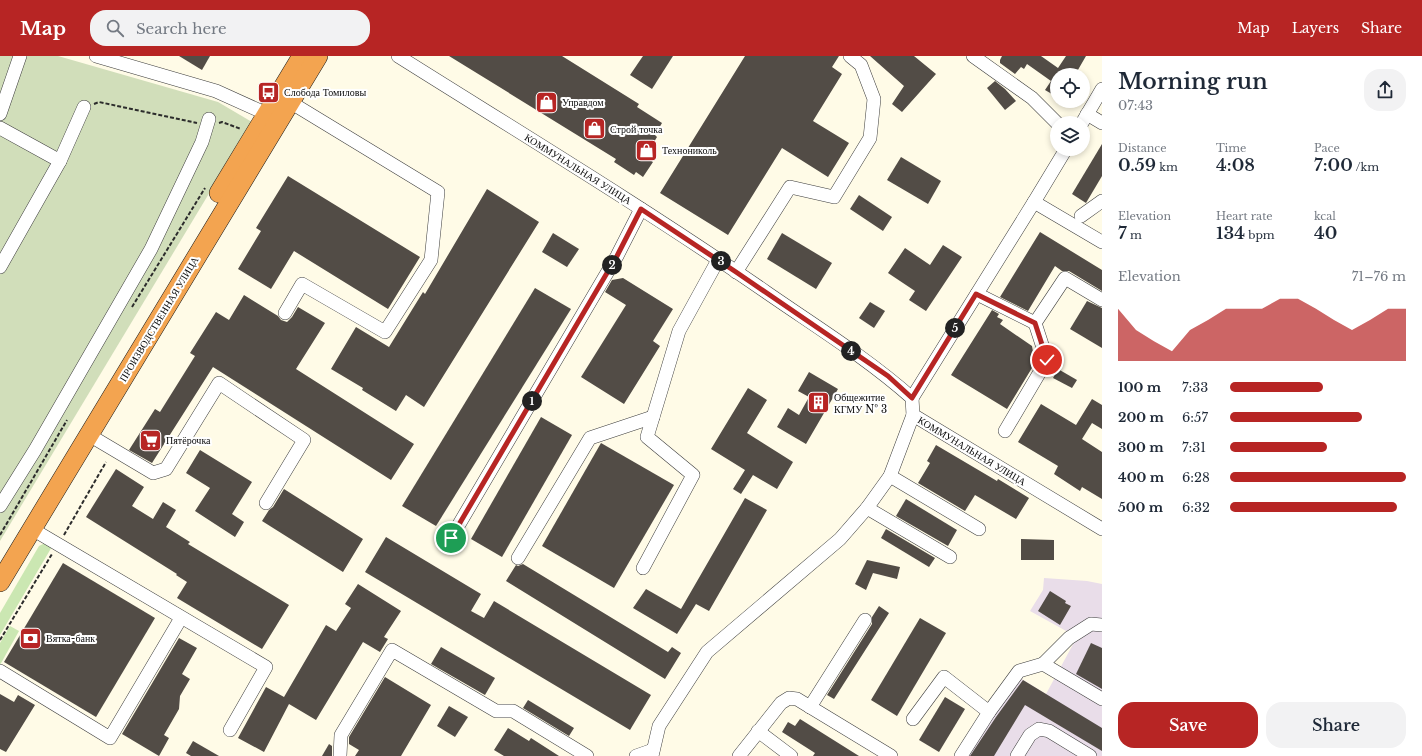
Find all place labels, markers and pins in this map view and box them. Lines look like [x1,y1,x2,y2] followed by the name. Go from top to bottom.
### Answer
[256,79,282,105] bus stop icon: Слобода Томиловы
[284,86,366,99] place label: Слобода Томиловы
[533,89,559,115] shop icon: Управдом
[562,96,604,109] place label: Управдом
[582,116,608,142] shop icon: Строй точка
[610,123,663,136] place label: Строй точка
[633,137,659,163] shop icon: Технониколь
[662,144,717,157] place label: Технониколь
[711,251,731,271] pin: 3
[602,255,622,275] pin: 2
[945,318,965,338] pin: 5
[841,341,861,361] pin: 4
[1030,343,1064,377] pin
[805,390,831,416] building icon: Общежитие КГМУ № 3
[522,391,542,411] pin: 1
[834,391,887,416] place label: Общежитие КГМУ № 3
[138,427,164,453] supermarket icon: Пятёрочка
[166,434,211,447] place label: Пятёрочка
[434,521,468,555] pin
[17,625,43,651] bank icon: Вятка-банк
[46,632,95,645] place label: Вятка-банк

